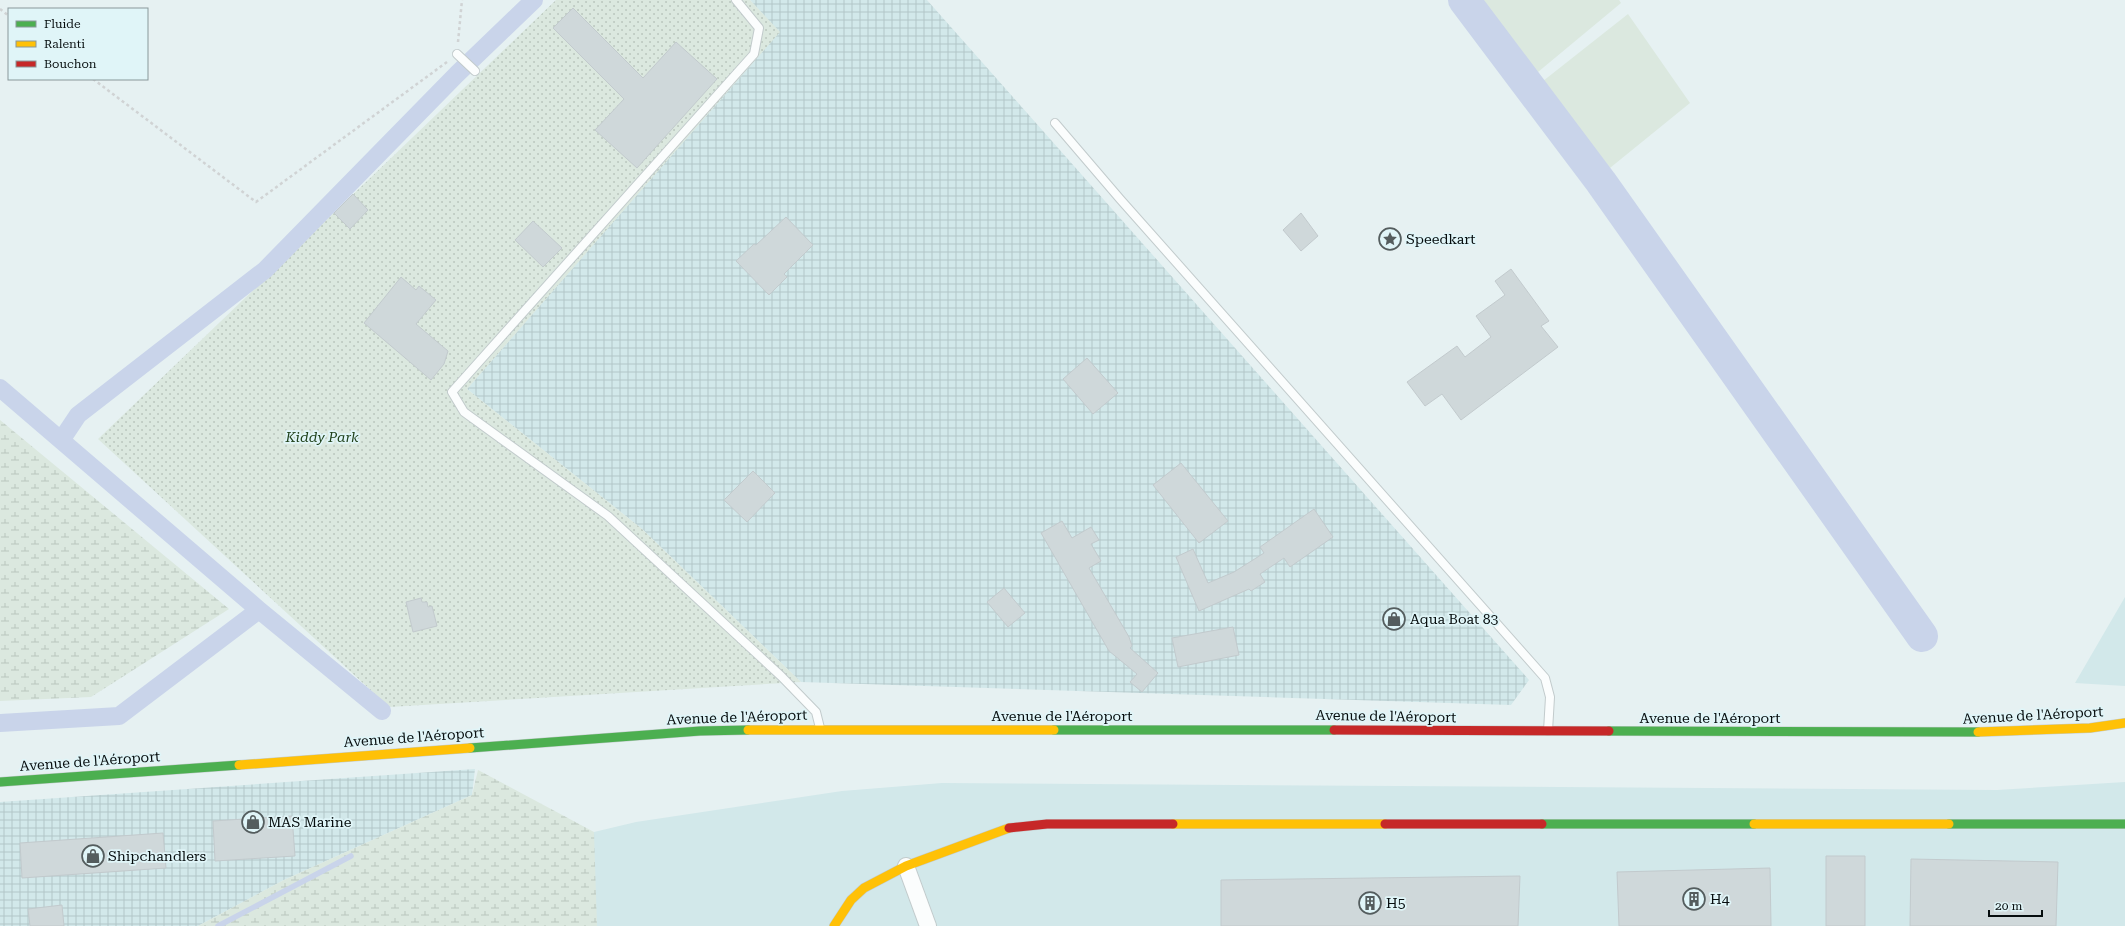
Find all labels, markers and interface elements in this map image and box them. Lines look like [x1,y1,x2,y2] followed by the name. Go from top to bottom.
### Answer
[8,8,148,80] legend
[44,17,81,31] text: Fluide
[44,37,85,51] text: Ralenti
[44,57,97,71] text: Bouchon
[1377,226,1403,252] place icon: Speedkart
[1406,231,1476,247] place label: Speedkart
[284,429,359,445] park label: Kiddy Park
[1381,606,1407,632] shop icon: Aqua Boat 83
[1410,611,1498,627] place label: Aqua Boat 83
[1962,703,2104,727] street label: Avenue de l'Aéroport
[666,707,808,727] street label: Avenue de l'Aéroport
[1315,707,1457,725] street label: Avenue de l'Aéroport
[992,708,1132,724] street label: Avenue de l'Aéroport
[1640,710,1780,726] street label: Avenue de l'Aéroport
[343,724,485,750] street label: Avenue de l'Aéroport
[19,748,161,774] street label: Avenue de l'Aéroport
[240,809,266,835] shop icon: MAS Marine
[268,814,352,830] place label: MAS Marine
[80,843,106,869] shop icon: Shipchandlers
[108,848,207,864] place label: Shipchandlers
[1681,886,1707,912] building icon: H4
[1357,890,1383,916] building icon: H5
[1710,891,1730,907] place label: H4
[1989,892,2042,918] scale bar
[1386,895,1406,911] place label: H5
[1995,899,2022,913] text: 20 m

